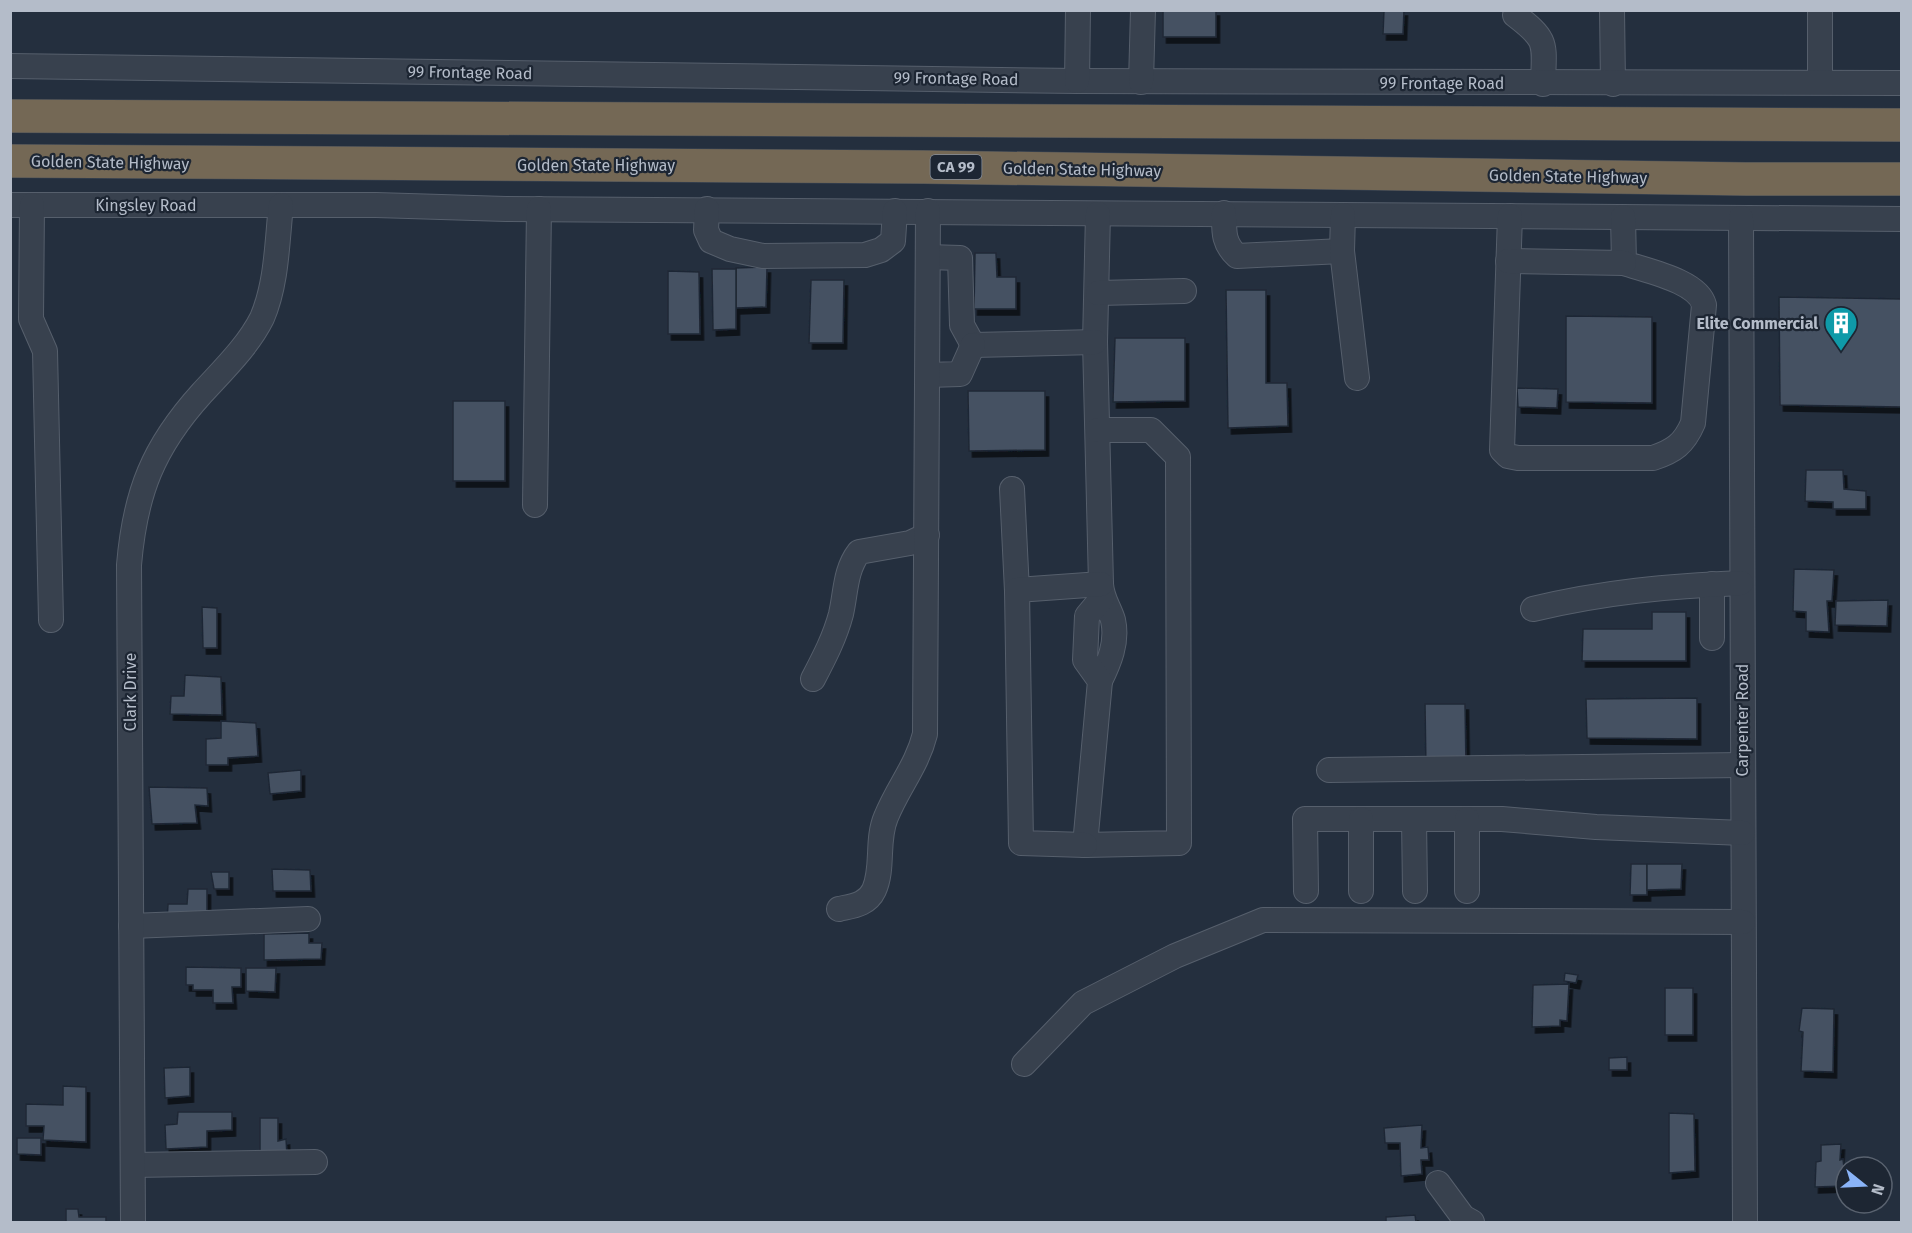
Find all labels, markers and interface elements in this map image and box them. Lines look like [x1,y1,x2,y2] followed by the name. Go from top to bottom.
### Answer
[407,62,533,83] street label: 99 Frontage Road
[893,68,1019,89] street label: 99 Frontage Road
[1380,74,1504,93] street label: 99 Frontage Road
[31,152,189,173] street label: Golden State Highway
[930,155,982,179] road number: CA 99
[517,156,675,175] street label: Golden State Highway
[1003,159,1161,180] street label: Golden State Highway
[1489,166,1647,187] street label: Golden State Highway
[95,196,197,215] street label: Kingsley Road
[1823,305,1859,352] building icon: Elite Commercial
[1696,314,1818,333] place label: Elite Commercial
[121,653,140,731] street label: Clark Drive
[1733,664,1752,776] street label: Carpenter Road
[1834,1155,1894,1215] north arrow
[1867,1182,1888,1197] text: N

